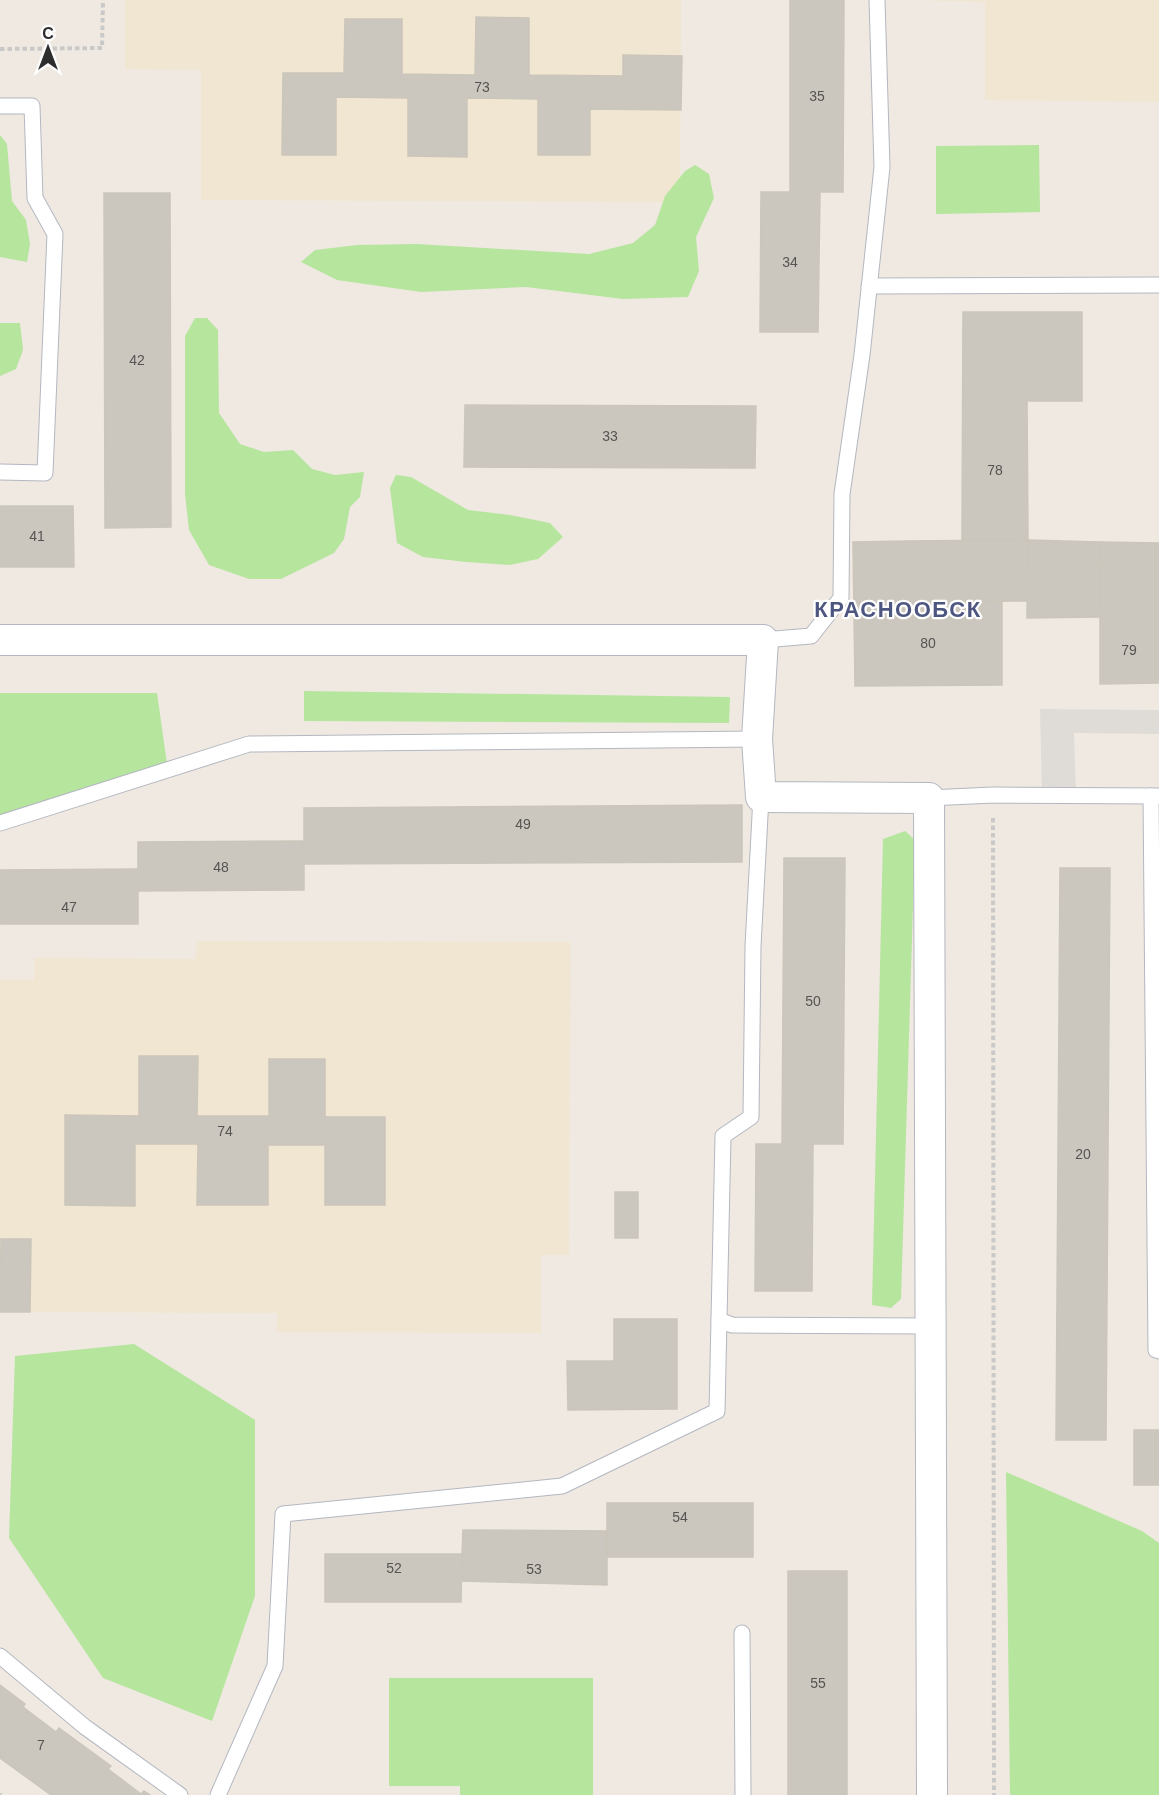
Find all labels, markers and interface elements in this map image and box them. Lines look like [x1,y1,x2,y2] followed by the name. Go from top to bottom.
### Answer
[18,18,78,78] north arrow
[42,25,54,42] text: С
[474,79,490,95] house number: 73
[809,88,825,104] house number: 35
[782,254,798,270] house number: 34
[129,352,145,368] house number: 42
[602,428,618,444] house number: 33
[987,462,1003,478] house number: 78
[29,528,45,544] house number: 41
[814,597,982,622] district label: КРАСНООБСК
[920,635,936,651] house number: 80
[1121,642,1137,658] house number: 79
[515,816,531,832] house number: 49
[213,859,229,875] house number: 48
[61,899,77,915] house number: 47
[805,993,821,1009] house number: 50
[217,1123,233,1139] house number: 74
[1075,1146,1091,1162] house number: 20
[672,1509,688,1525] house number: 54
[386,1560,402,1576] house number: 52
[526,1561,542,1577] house number: 53
[810,1675,826,1691] house number: 55
[37,1737,45,1753] house number: 7

